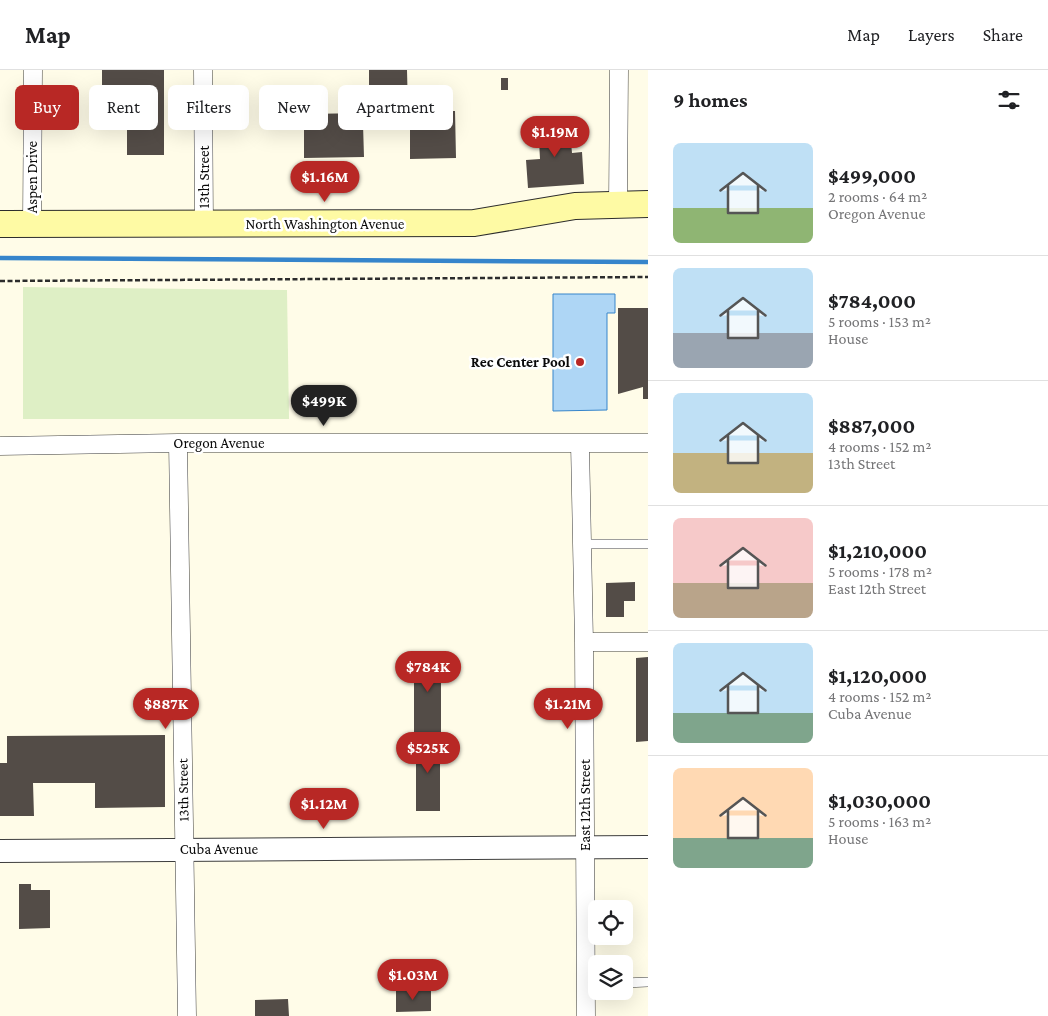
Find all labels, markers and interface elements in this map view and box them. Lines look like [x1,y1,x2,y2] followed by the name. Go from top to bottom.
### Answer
[25,21,71,48] text: Map
[847,25,880,45] text: Map
[908,25,955,45] text: Layers
[983,25,1023,45] text: Share
[15,85,79,130] chip: Buy
[89,85,158,130] chip: Rent
[168,85,249,130] chip: Filters
[259,85,328,130] chip: New
[338,85,453,130] chip: Apartment
[995,86,1023,114] icon: filters
[673,88,748,112] text: 9 homes
[514,116,596,158] pin: $1.19M
[531,123,579,140] text: $1.19M
[24,140,41,213] street label: Aspen Drive
[196,144,212,209] street label: 13th Street
[284,160,366,203] pin: $1.16M
[713,163,773,223] icon: home
[828,164,916,188] text: $499,000
[301,168,349,185] text: $1.16M
[828,188,927,205] text: 2 rooms · 64 m²
[828,205,925,222] text: Oregon Avenue
[246,216,405,233] street label: North Washington Avenue
[713,288,773,348] icon: home
[828,289,916,313] text: $784,000
[828,313,931,330] text: 5 rooms · 153 m²
[828,330,868,347] text: House
[471,354,571,370] place label: Rec Center Pool
[574,356,586,368] marker: Rec Center Pool
[289,384,359,427] pin: $499K
[302,392,346,409] text: $499K
[713,413,773,473] icon: home
[828,414,915,438] text: $887,000
[173,435,265,452] street label: Oregon Avenue
[828,438,932,455] text: 4 rooms · 152 m²
[828,455,895,472] text: 13th Street
[713,538,773,598] icon: home
[828,539,927,563] text: $1,210,000
[828,563,932,580] text: 5 rooms · 178 m²
[828,580,926,597] text: East 12th Street
[393,650,463,693] pin: $784K
[406,658,450,675] text: $784K
[713,663,773,723] icon: home
[828,664,927,688] text: $1,120,000
[131,688,201,730] pin: $887K
[527,688,609,730] pin: $1.21M
[828,688,932,705] text: 4 rooms · 152 m²
[144,695,188,712] text: $887K
[545,695,591,712] text: $1.21M
[828,705,912,722] text: Cuba Avenue
[393,732,463,774] pin: $525K
[407,739,449,756] text: $525K
[174,757,192,822] street label: 13th Street
[577,758,593,851] street label: East 12th Street
[283,788,365,830] pin: $1.12M
[713,788,773,848] icon: home
[828,789,931,813] text: $1,030,000
[301,795,347,812] text: $1.12M
[828,813,931,830] text: 5 rooms · 163 m²
[828,830,868,847] text: House
[180,841,259,857] street label: Cuba Avenue
[588,900,633,1000] map controls
[588,900,633,945] button: locate
[588,955,633,1000] button: layers
[372,958,454,1001] pin: $1.03M
[388,966,438,983] text: $1.03M

